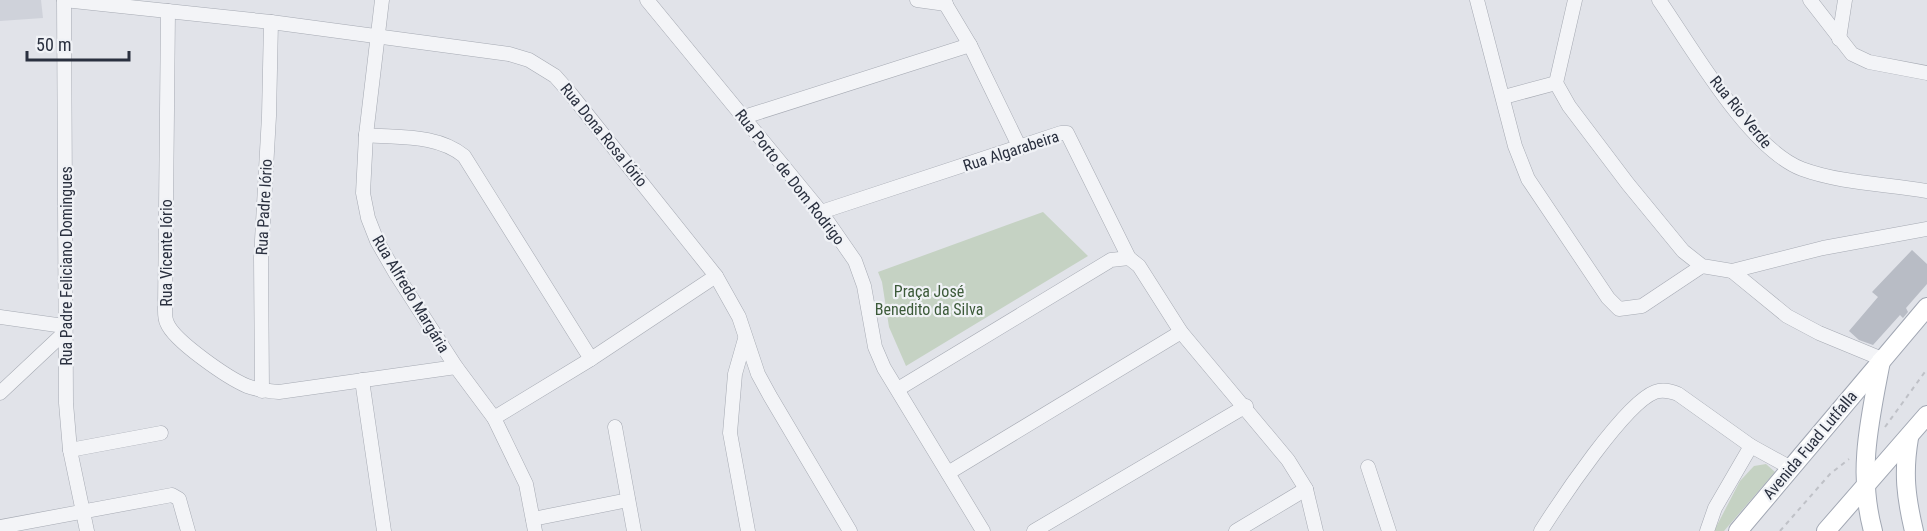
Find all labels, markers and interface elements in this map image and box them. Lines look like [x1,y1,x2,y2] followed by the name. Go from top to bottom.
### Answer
[27,24,129,62] scale bar
[36,34,71,55] text: 50 m
[1706,72,1776,152] street label: Rua Rio Verde
[556,79,652,191] street label: Rua Dona Rosa Iório
[731,105,849,249] street label: Rua Porto de Dom Rodrigo
[961,127,1061,175] street label: Rua Algarabeira
[252,158,276,256] street label: Rua Padre Iório
[57,166,76,366] street label: Rua Padre Feliciano Domingues
[157,199,176,307] street label: Rua Vicente Iório
[368,232,454,356] street label: Rua Alfredo Margária
[875,282,983,319] park label: Praça José Benedito da Silva
[1759,387,1861,503] street label: Avenida Fuad Lutfalla

